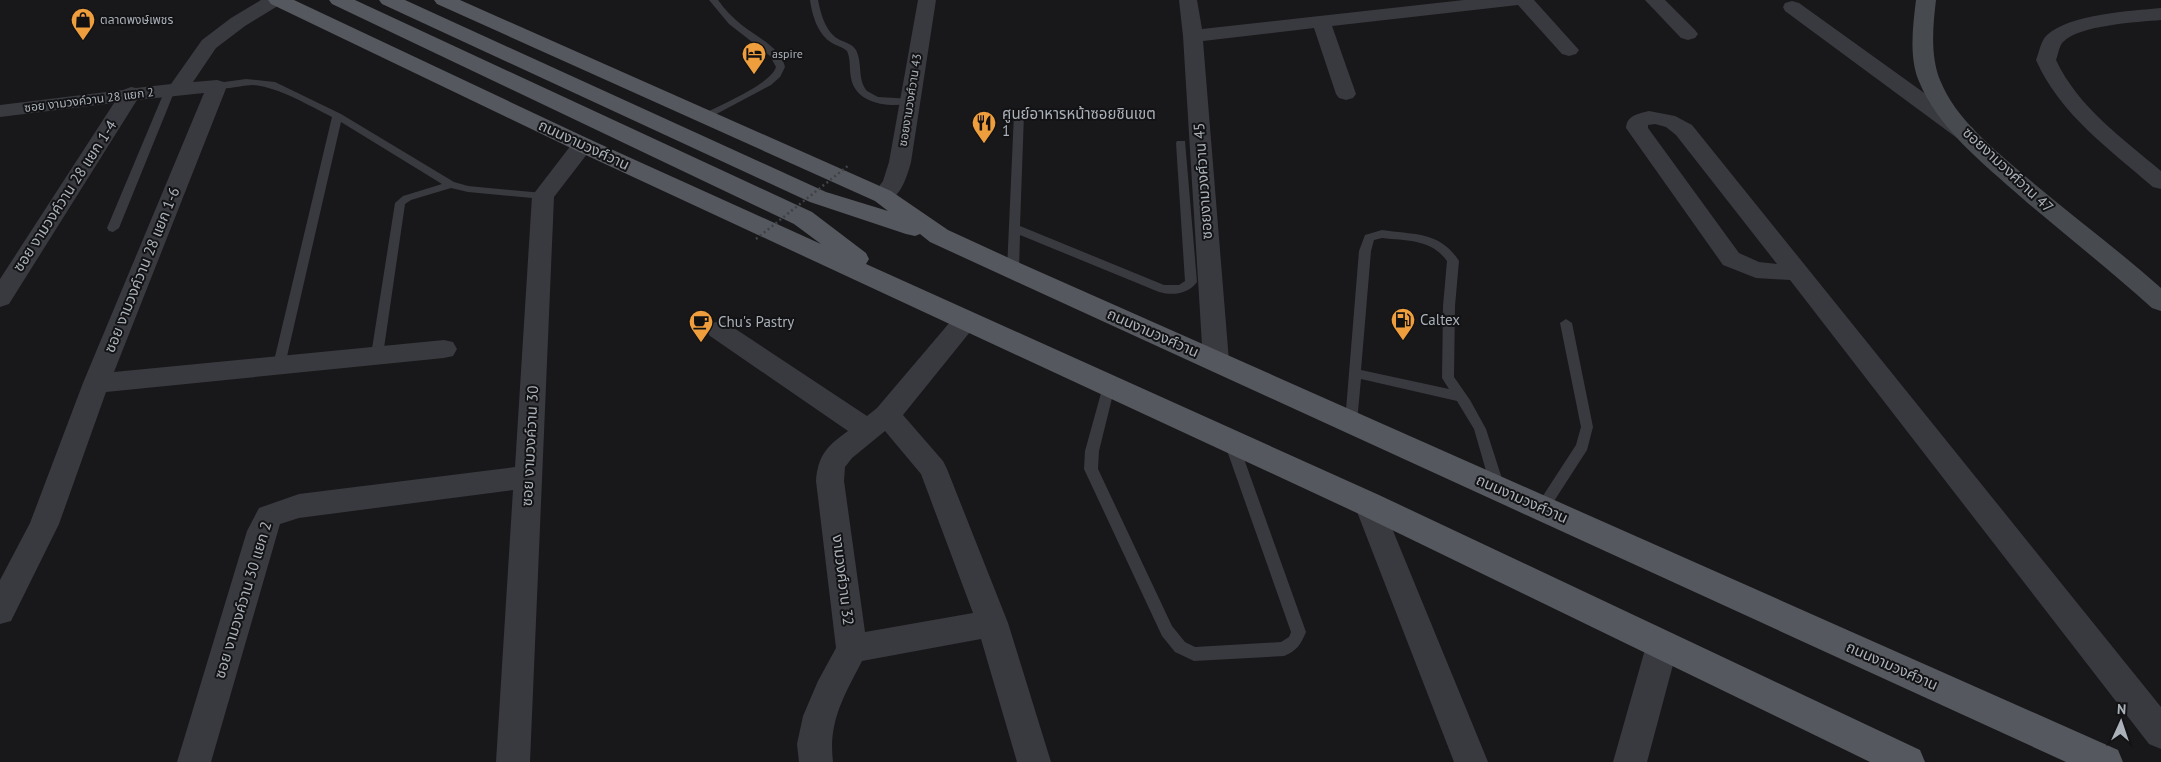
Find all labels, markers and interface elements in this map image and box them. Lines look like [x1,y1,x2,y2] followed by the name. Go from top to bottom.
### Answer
[70,7,96,41] shop icon: ตลาดพงษ์เพชร
[100,12,173,27] place label: ตลาดพงษ์เพชร
[741,41,767,75] hotel icon: aspire
[772,46,803,61] place label: aspire
[895,52,924,147] street label: ซอยงามวงศ์วาน 43
[23,84,155,115] street label: ซอย งามวงค์วาน 28 แยก 2
[1002,104,1156,140] place label: ศูนย์อาหารหน้าซอยชินเขต 1
[971,110,997,144] restaurant icon: ศูนย์อาหารหน้าซอยชินเขต 1
[536,115,633,174] street label: ถนนงามวงศ์วาน
[9,116,121,275] street label: ซอย งามวงค์วาน 28 แยก 1-4
[1189,122,1216,240] street label: ซอยงามวงศ์วาน 45
[1959,123,2058,217] street label: ซอยงามวงศ์วาน 47
[100,184,183,355] street label: ซอย งามวงค์วาน 28 แยก 1-6
[1104,304,1202,361] street label: ถนนงามวงศ์วาน
[1390,307,1416,341] fuel station icon: Caltex
[688,309,714,343] cafe icon: Chu's Pastry
[1420,310,1460,329] place label: Caltex
[718,312,794,331] place label: Chu's Pastry
[517,385,542,507] street label: ซอย งามวงค์วาน 30
[1473,470,1571,527] street label: ถนนงามวงศ์วาน
[210,519,275,681] street label: ซอย งามวงค์วาน 30 แยก 2
[829,534,858,626] street label: งามวงศ์วาน 32
[1843,637,1941,694] street label: ถนนงามวงศ์วาน
[2096,697,2146,747] north arrow
[2117,700,2127,718] text: N

